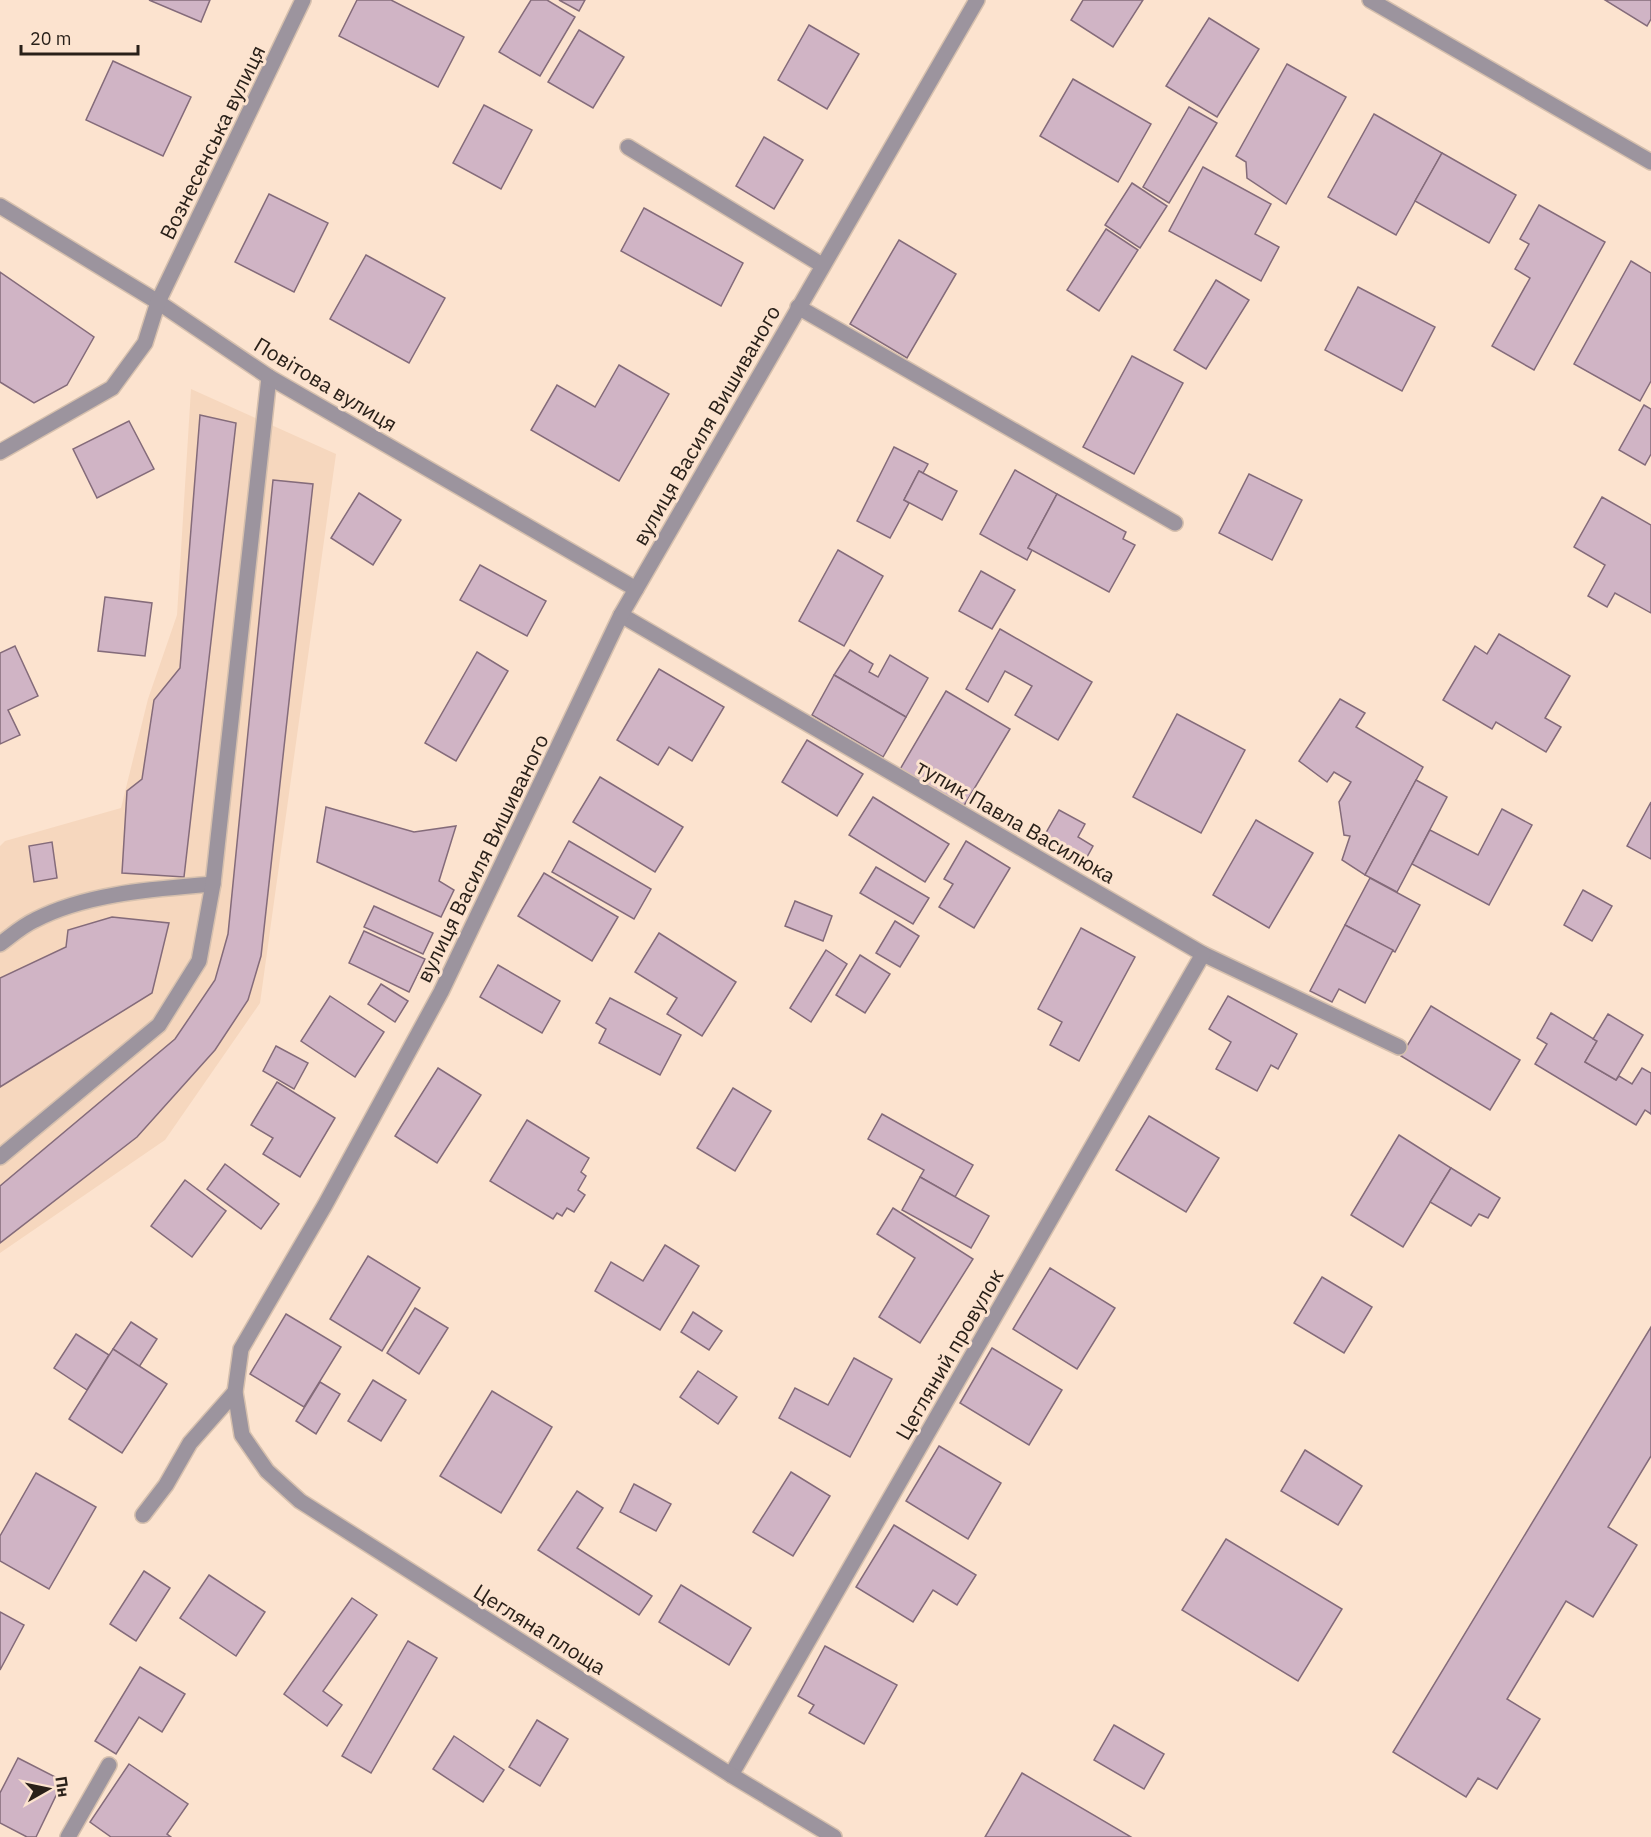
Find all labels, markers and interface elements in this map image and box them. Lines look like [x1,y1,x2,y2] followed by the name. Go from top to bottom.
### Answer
[21,18,138,56] scale bar
[30,27,72,50] text: 20 m
[153,40,271,244] street label: Вознесенська вулиця
[626,300,786,550] street label: вулиця Василя Вишиваного
[249,330,403,438] street label: Повітова вулиця
[410,729,554,987] street label: вулиця Василя Вишиваного
[911,752,1121,890] street label: тупик Павла Василюка
[889,1263,1009,1445] street label: Цегляний провулок
[469,1577,611,1681] street label: Цегляна площа
[18,1759,78,1819] north arrow
[51,1775,74,1799] text: Пн

